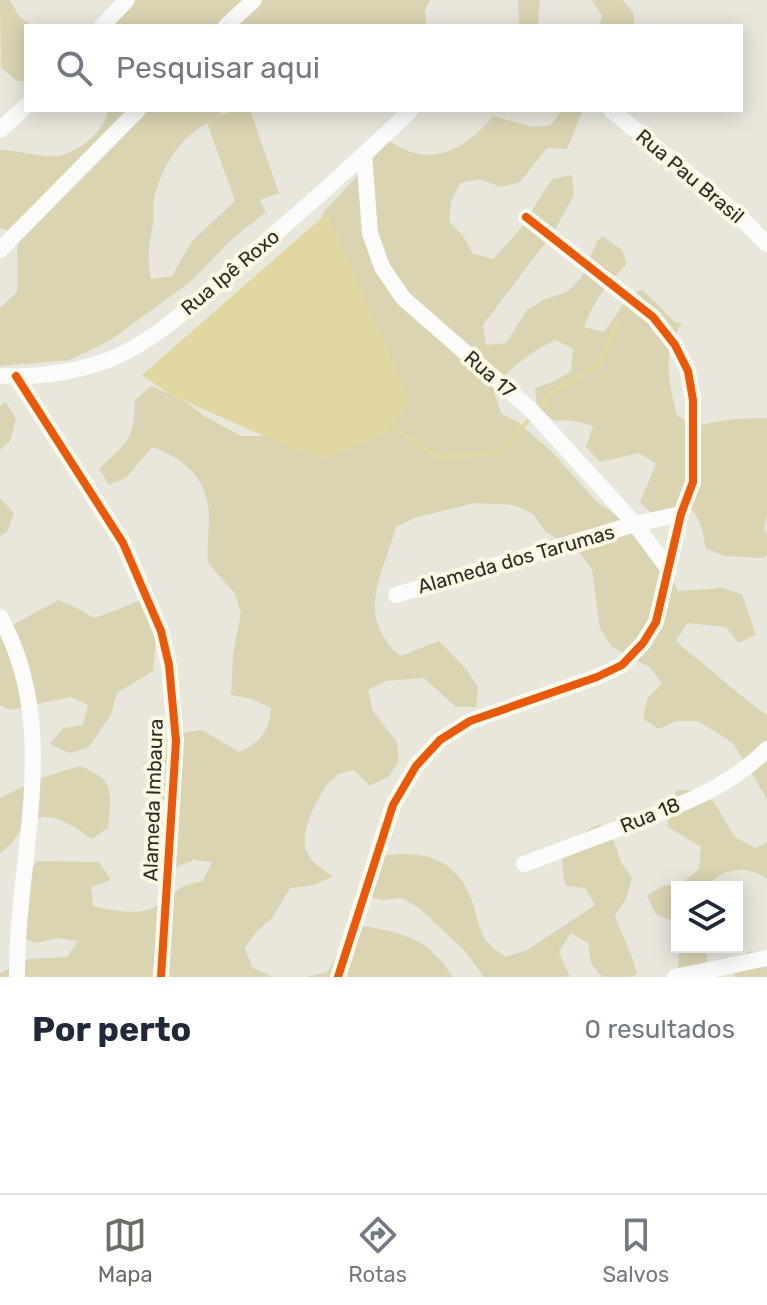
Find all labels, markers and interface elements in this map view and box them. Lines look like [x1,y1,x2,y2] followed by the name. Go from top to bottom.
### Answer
[24,24,743,112] search box
[52,46,96,90] icon: search
[116,50,320,86] text: Pesquisar aqui
[631,124,749,228] street label: Rua Pau Brasil
[176,224,284,320] street label: Rua Ipê Roxo
[460,345,520,403] street label: Rua 17
[415,519,617,599] street label: Alameda dos Tarumas
[138,718,168,882] street label: Alameda Imbaura
[617,792,683,838] street label: Rua 18
[671,881,743,953] map controls
[671,881,743,953] button: layers
[32,1009,191,1050] text: Por perto
[585,1014,735,1045] text: 0 resultados
[98,1213,153,1288] tab: Mapa
[348,1213,407,1288] tab: Rotas
[602,1213,669,1288] tab: Salvos

